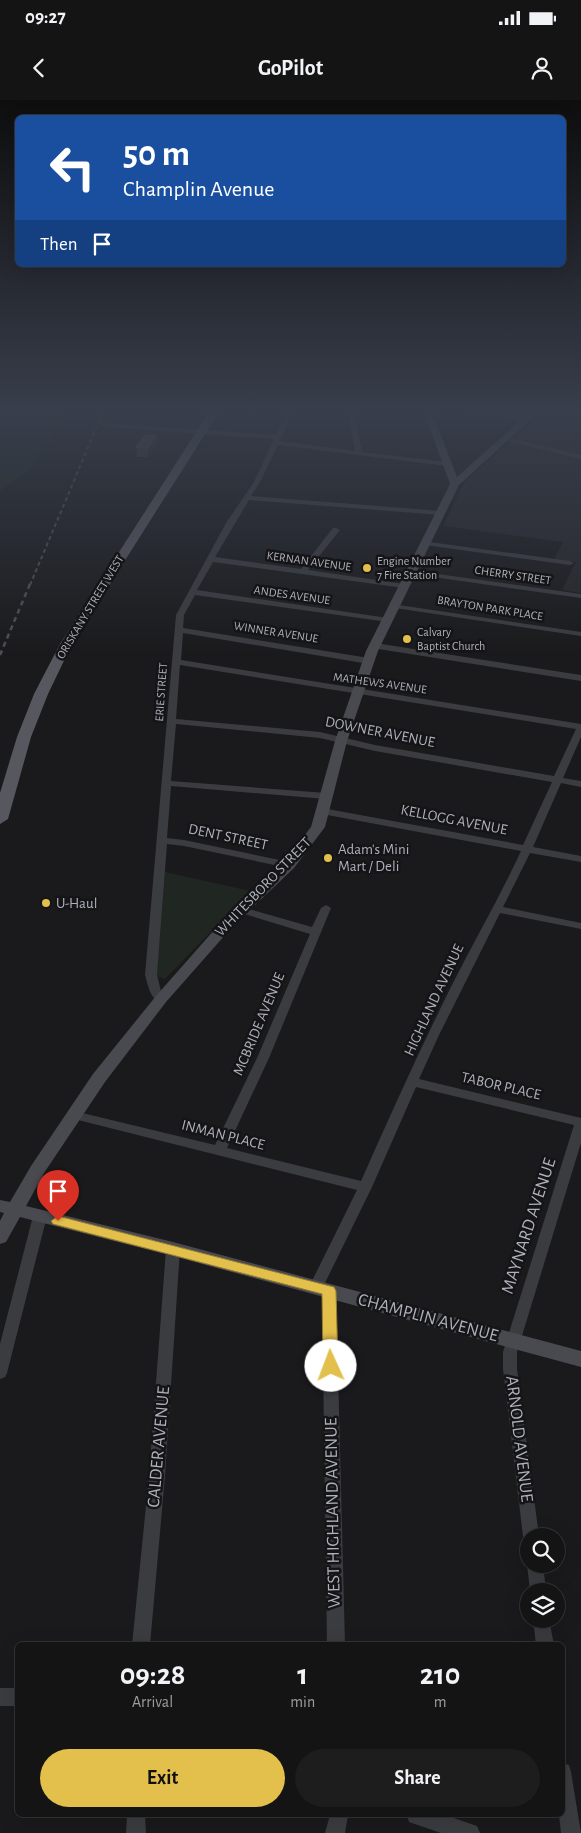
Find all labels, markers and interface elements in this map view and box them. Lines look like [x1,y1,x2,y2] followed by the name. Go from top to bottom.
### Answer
[25,8,66,27] text: 09:27
[25,54,53,82] icon: back
[528,54,556,82] icon: person
[258,57,323,79] text: GoPilot
[40,135,105,200] icon: left
[123,137,190,172] text: 50 m
[123,178,275,200] text: Champlin Avenue
[88,230,116,258] icon: arrive
[40,235,78,254] text: Then
[266,549,352,573] street label: KERNAN AVENUE
[54,553,126,661] street label: ORISKANY STREET WEST
[377,555,451,581] place label: Engine Number 7 Fire Station
[361,562,373,574] marker: Engine Number 7 Fire Station
[474,564,552,586] street label: CHERRY STREET
[253,584,331,606] street label: ANDES AVENUE
[436,594,544,622] street label: BRAYTON PARK PLACE
[233,619,319,645] street label: WINNER AVENUE
[417,626,485,652] place label: Calvary Baptist Church
[401,633,413,645] marker: Calvary Baptist Church
[153,662,169,722] street label: ERIE STREET
[332,670,428,696] street label: MATHEWS AVENUE
[324,714,436,750] street label: DOWNER AVENUE
[399,802,509,838] street label: KELLOGG AVENUE
[187,821,270,853] street label: DENT STREET
[212,834,314,939] street label: WHITESBORO STREET
[338,842,409,874] place label: Adam's Mini Mart / Deli
[322,852,334,864] marker: Adam's Mini Mart / Deli
[56,896,97,911] place label: U-Haul
[40,897,52,909] marker: U-Haul
[402,942,466,1058] street label: HIGHLAND AVENUE
[231,970,287,1078] street label: MCBRIDE AVENUE
[460,1070,542,1102] street label: TABOR PLACE
[180,1117,266,1153] street label: INMAN PLACE
[499,1156,560,1296] street label: MAYNARD AVENUE
[37,1170,79,1221] pin
[44,1177,72,1205] icon: arrive
[356,1291,500,1345] street label: CHAMPLIN AVENUE
[304,1339,356,1391] position arrow
[502,1375,536,1503] street label: ARNOLD AVENUE
[145,1385,173,1508] street label: CALDER AVENUE
[322,1417,344,1608] street label: WEST HIGHLAND AVENUE
[520,1528,565,1628] map controls
[520,1528,565,1573] button: search
[520,1583,565,1628] button: layers
[120,1660,186,1690] text: 09:28
[297,1660,308,1690] text: 1
[420,1660,460,1690] text: 210
[132,1694,173,1710] text: Arrival
[290,1694,315,1710] text: min
[434,1694,446,1710] text: m
[40,1749,285,1807] button: Exit
[295,1749,540,1807] button: Share

